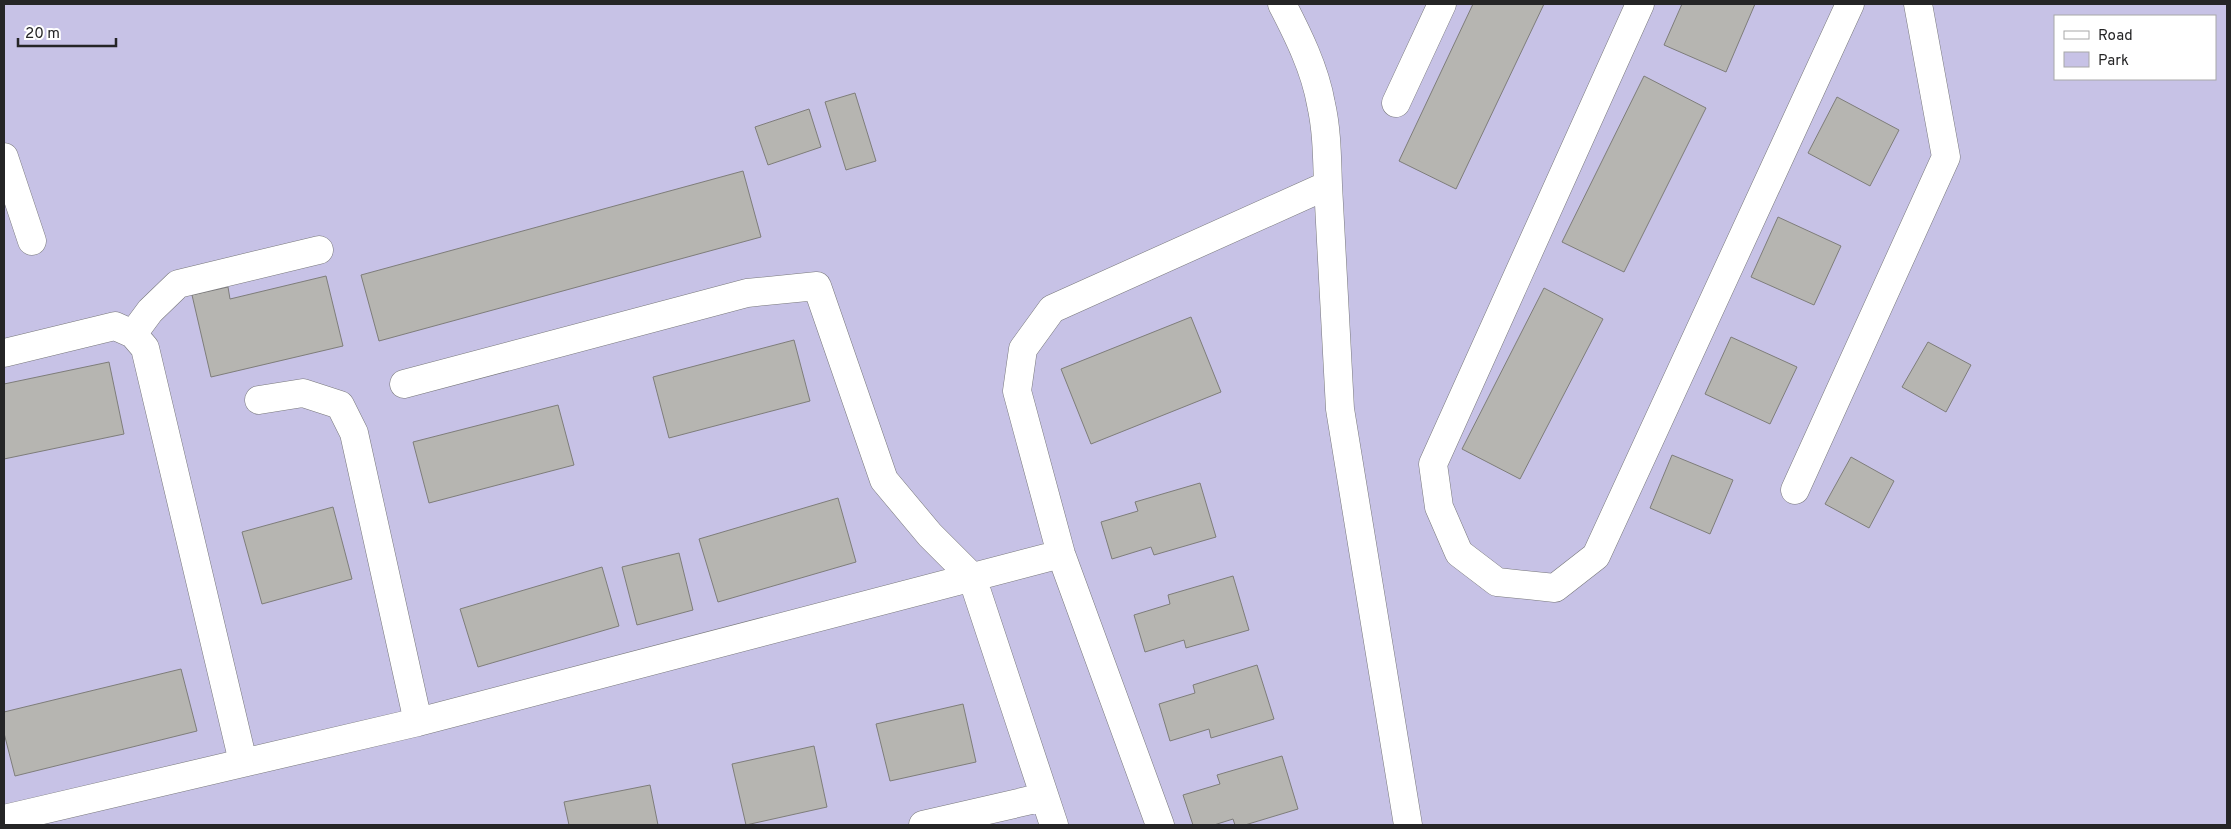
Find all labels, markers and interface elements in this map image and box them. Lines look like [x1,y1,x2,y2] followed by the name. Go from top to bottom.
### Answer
[18,15,115,47] scale bar
[2054,15,2216,80] legend
[25,25,60,44] text: 20 m
[2098,27,2133,46] text: Road
[2098,52,2129,71] text: Park

